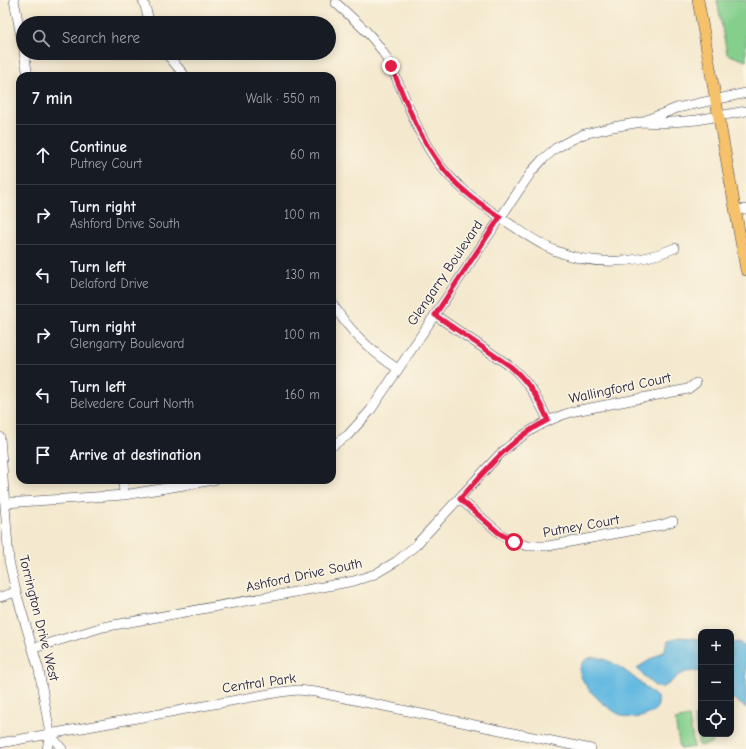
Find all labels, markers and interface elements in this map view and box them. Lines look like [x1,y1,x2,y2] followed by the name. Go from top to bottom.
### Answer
[16,16,336,60] search box
[30,27,52,49] icon: search
[62,29,140,47] text: Search here
[382,57,400,75] route end
[32,89,73,108] text: 7 min
[246,91,320,106] text: Walk · 550 m
[70,138,127,156] text: Continue
[32,144,54,166] icon: ahead
[290,147,320,162] text: 60 m
[70,156,142,171] text: Putney Court
[70,198,136,216] text: Turn right
[32,204,54,226] icon: right
[284,207,320,222] text: 100 m
[70,216,180,231] text: Ashford Drive South
[404,217,486,329] street label: Glengarry Boulevard
[70,258,126,276] text: Turn left
[32,264,54,286] icon: left
[285,267,320,282] text: 130 m
[70,276,149,291] text: Delaford Drive
[70,318,136,336] text: Turn right
[32,324,54,346] icon: right
[284,327,320,342] text: 100 m
[70,336,184,351] text: Glengarry Boulevard
[567,369,674,407] street label: Wallingford Court
[70,378,126,396] text: Turn left
[32,384,54,406] icon: left
[285,387,320,402] text: 160 m
[70,396,194,411] text: Belvedere Court North
[32,444,54,466] icon: arrive
[70,446,201,464] text: Arrive at destination
[541,511,622,541] street label: Putney Court
[505,533,523,551] route start
[15,553,63,684] street label: Torrington Drive West
[244,554,364,596] street label: Ashford Drive South
[698,629,734,737] map controls
[698,629,734,665] button: +
[698,665,734,701] button: −
[221,669,297,697] street label: Central Park
[698,701,734,737] button: locate

